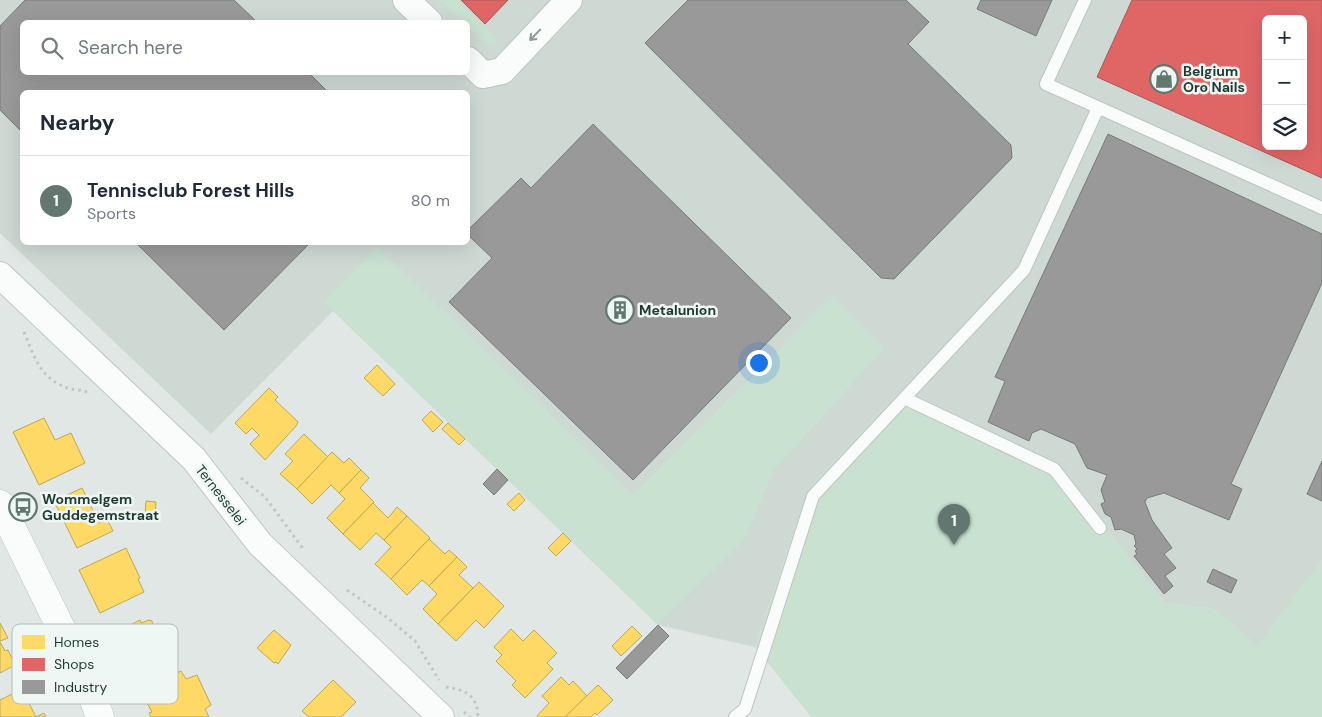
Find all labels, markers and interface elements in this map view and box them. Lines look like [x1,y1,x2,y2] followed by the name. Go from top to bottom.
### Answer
[1262,15,1307,150] map controls
[1262,15,1307,60] button: +
[20,20,470,75] search box
[529,29,541,42] one-way arrow
[38,34,66,62] icon: search
[78,35,183,60] text: Search here
[1262,60,1307,105] button: −
[1183,62,1245,96] place label: Belgium Oro Nails
[1149,64,1179,94] shop icon: Belgium Oro Nails
[1262,105,1307,150] button: layers
[40,109,114,137] text: Nearby
[87,178,294,203] text: Tennisclub Forest Hills
[53,190,59,211] text: 1
[411,190,450,211] text: 80 m
[87,203,136,224] text: Sports
[605,295,635,325] building icon: Metalunion
[639,301,716,319] place label: Metalunion
[746,350,772,376] your location
[192,461,250,529] street label: Ternesselei
[42,490,159,524] place label: Wommelgem Guddegemstraat
[8,492,38,522] bus stop icon: Wommelgem Guddegemstraat
[938,504,970,545] pin: 1
[12,624,178,704] legend
[54,633,99,651] text: Homes
[54,655,94,673] text: Shops
[54,678,107,696] text: Industry

